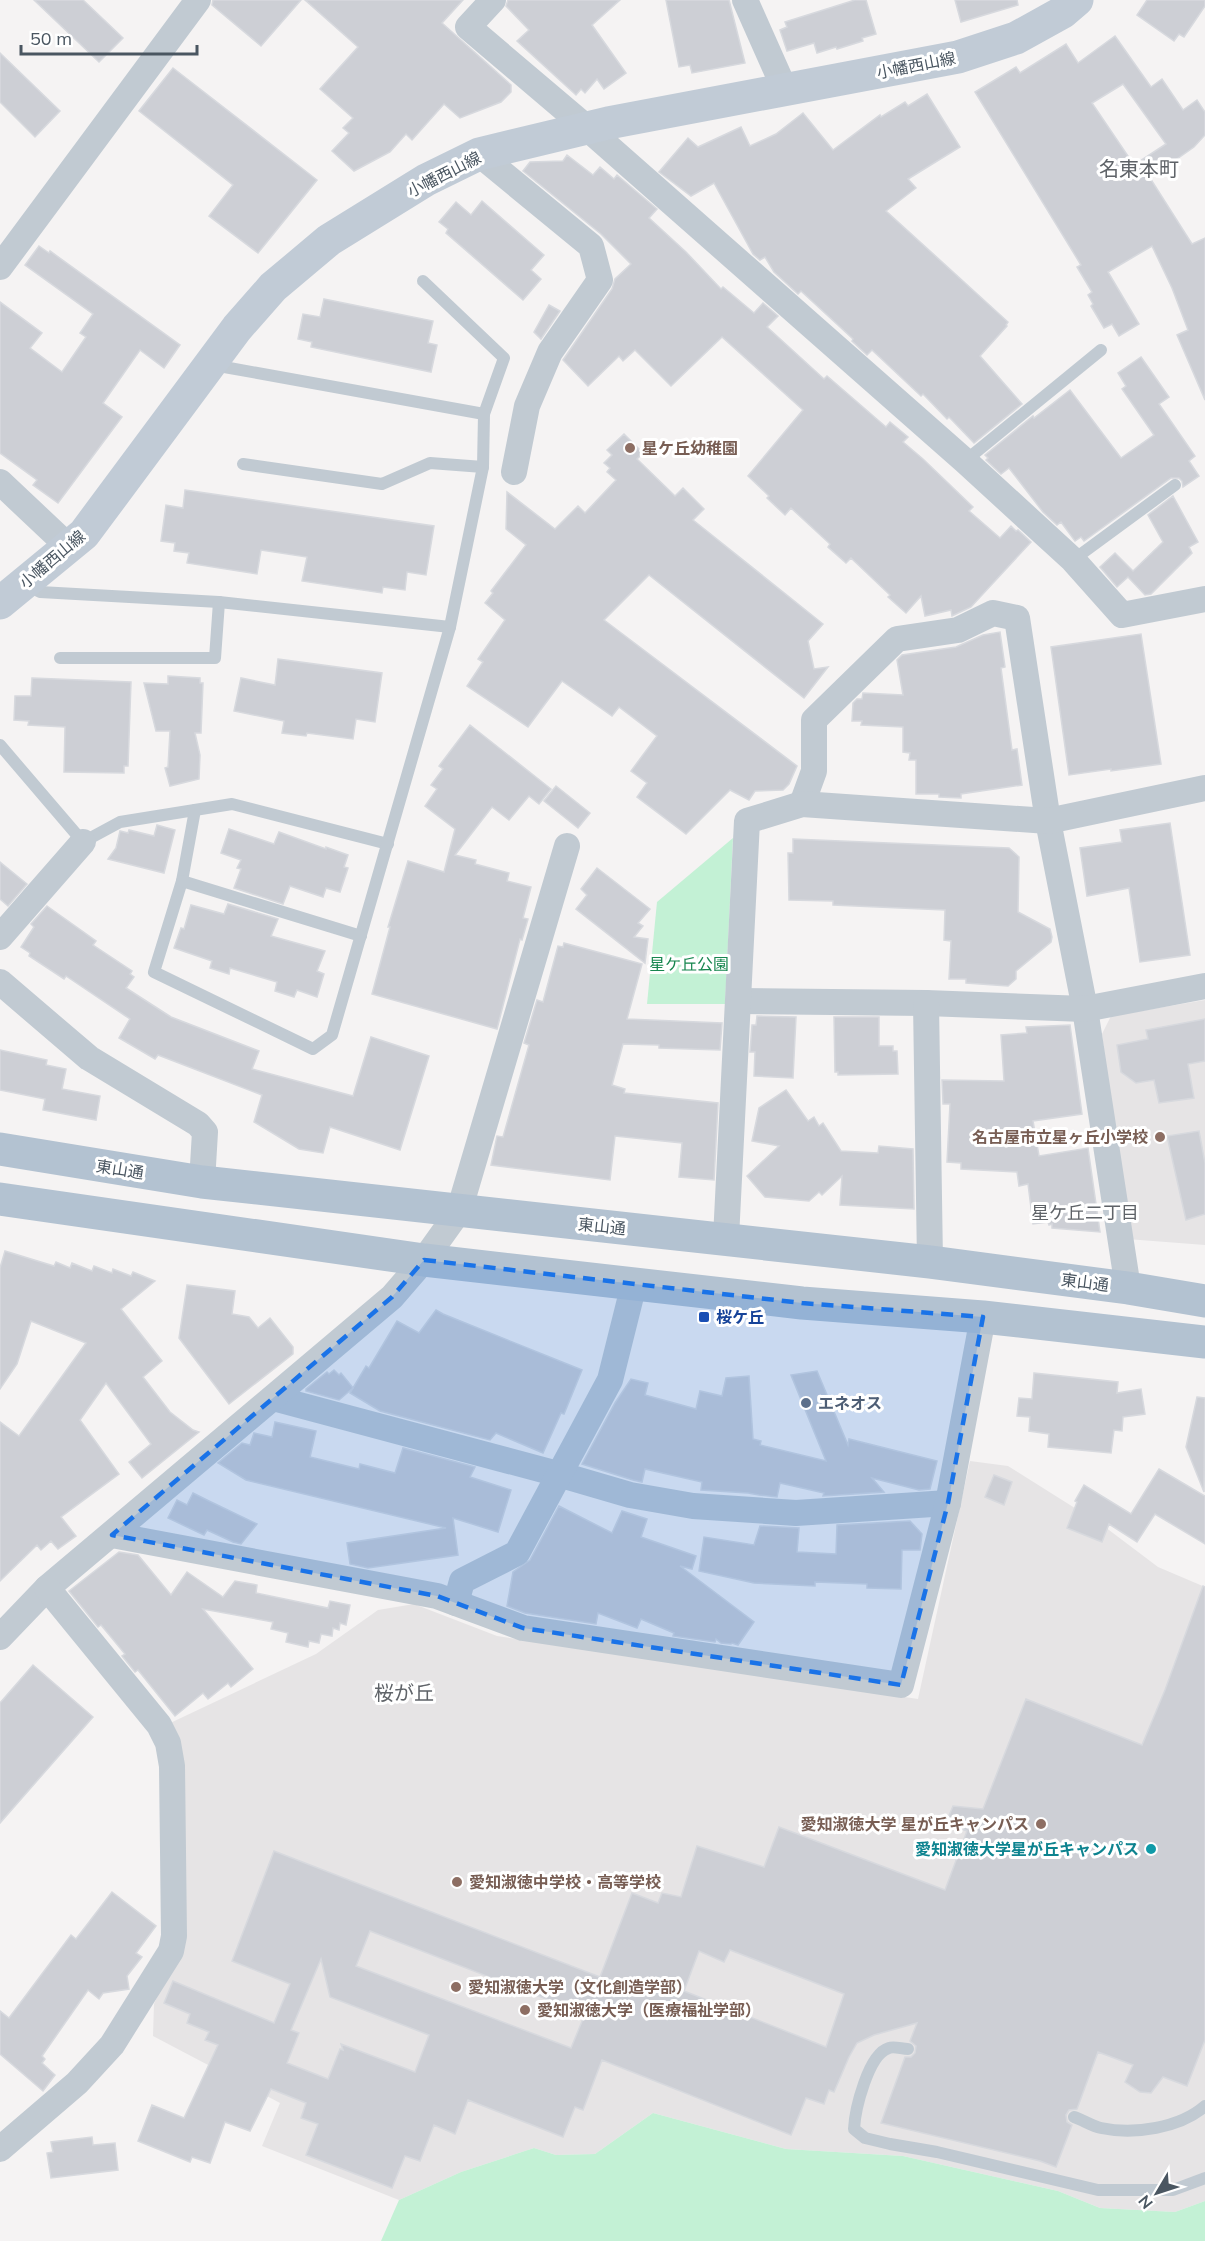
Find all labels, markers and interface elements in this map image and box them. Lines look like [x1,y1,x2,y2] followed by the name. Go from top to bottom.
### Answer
[21,18,196,56] scale bar
[30,27,72,50] text: 50 m
[875,48,957,82] street label: 小幡西山線
[404,147,484,201] street label: 小幡西山線
[1099,156,1179,181] district label: 名東本町
[642,438,738,458] place label: 星ケ丘幼稚園
[623,441,637,455] marker: 星ケ丘幼稚園
[15,526,89,592] street label: 小幡西山線
[649,954,729,974] park label: 星ケ丘公園
[972,1127,1148,1147] place label: 名古屋市立星ヶ丘小学校
[1153,1130,1167,1144] marker: 名古屋市立星ヶ丘小学校
[95,1155,145,1183] street label: 東山通
[1031,1201,1139,1224] district label: 星ケ丘二丁目
[577,1214,627,1238] street label: 東山通
[1060,1269,1110,1295] street label: 東山通
[716,1307,764,1327] place label: 桜ケ丘
[697,1310,711,1324] marker: 桜ケ丘
[818,1393,882,1413] place label: エネオス
[799,1396,813,1410] marker: エネオス
[374,1680,434,1705] district label: 桜が丘
[801,1814,1029,1834] place label: 愛知淑徳大学 星が丘キャンパス
[1034,1817,1048,1831] marker: 愛知淑徳大学 星が丘キャンパス
[915,1839,1139,1859] place label: 愛知淑徳大学星が丘キャンパス
[1144,1842,1158,1856] marker: 愛知淑徳大学星が丘キャンパス
[469,1872,661,1892] place label: 愛知淑徳中学校・高等学校
[450,1875,464,1889] marker: 愛知淑徳中学校・高等学校
[468,1977,692,1997] place label: 愛知淑徳大学（文化創造学部）
[449,1980,463,1994] marker: 愛知淑徳大学（文化創造学部）
[537,2000,761,2020] place label: 愛知淑徳大学（医療福祉学部）
[518,2003,532,2017] marker: 愛知淑徳大学（医療福祉学部）
[1127,2163,1187,2223] north arrow
[1134,2191,1157,2213] text: N

